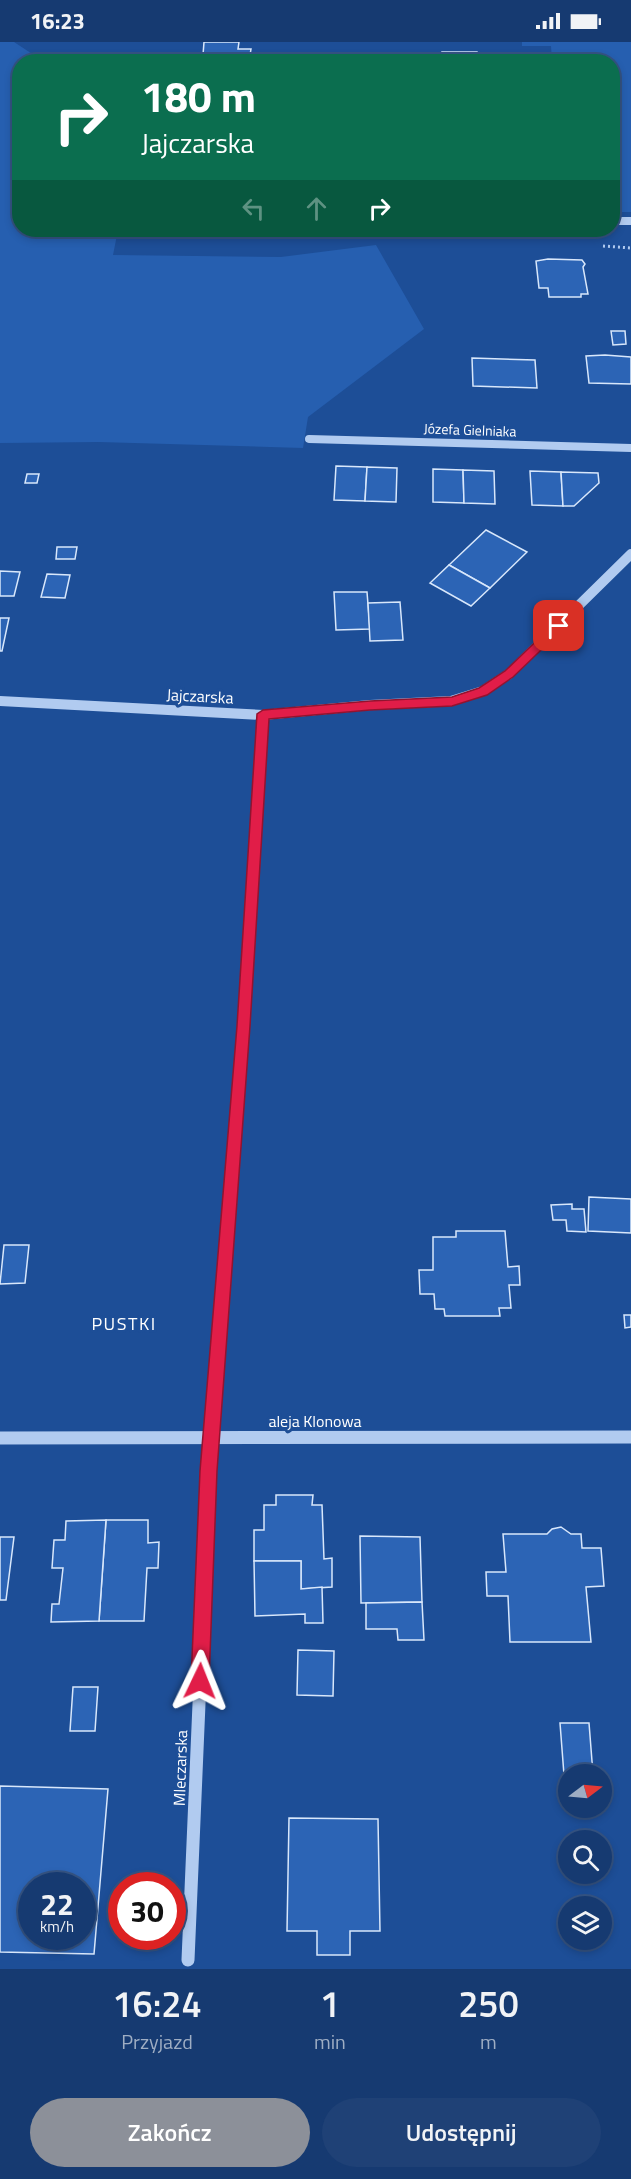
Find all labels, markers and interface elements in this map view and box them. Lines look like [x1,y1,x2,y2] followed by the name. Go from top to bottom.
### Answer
[30,4,85,38] text: 16:23
[141,64,256,128] text: 180 m
[42,78,120,156] icon: right
[141,122,254,163] text: Jajczarska
[237,192,270,225] icon: left
[300,192,333,225] icon: ahead
[363,192,396,225] icon: right
[423,417,517,442] street label: Józefa Gielniaka
[533,600,584,651] pin
[542,609,575,642] icon: arrive
[166,682,234,710] street label: Jajczarska
[91,1310,157,1337] district label: PUSTKI
[268,1409,362,1433] street label: aleja Klonowa
[168,1649,232,1713] position arrow
[167,1730,193,1806] street label: Mleczarska
[558,1764,612,1818] north arrow
[558,1764,612,1950] map controls
[558,1830,612,1884] button: search
[108,1872,186,1950] speed limit sign: 30
[40,1881,74,1927] text: 22
[558,1896,612,1950] button: layers
[40,1915,74,1938] text: km/h
[112,1976,202,2031] text: 16:24
[320,1976,340,2031] text: 1
[458,1976,519,2031] text: 250
[121,2026,193,2057] text: Przyjazd
[314,2026,346,2057] text: min
[480,2026,497,2057] text: m
[30,2098,310,2167] button: Zakończ
[322,2098,601,2167] button: Udostępnij

